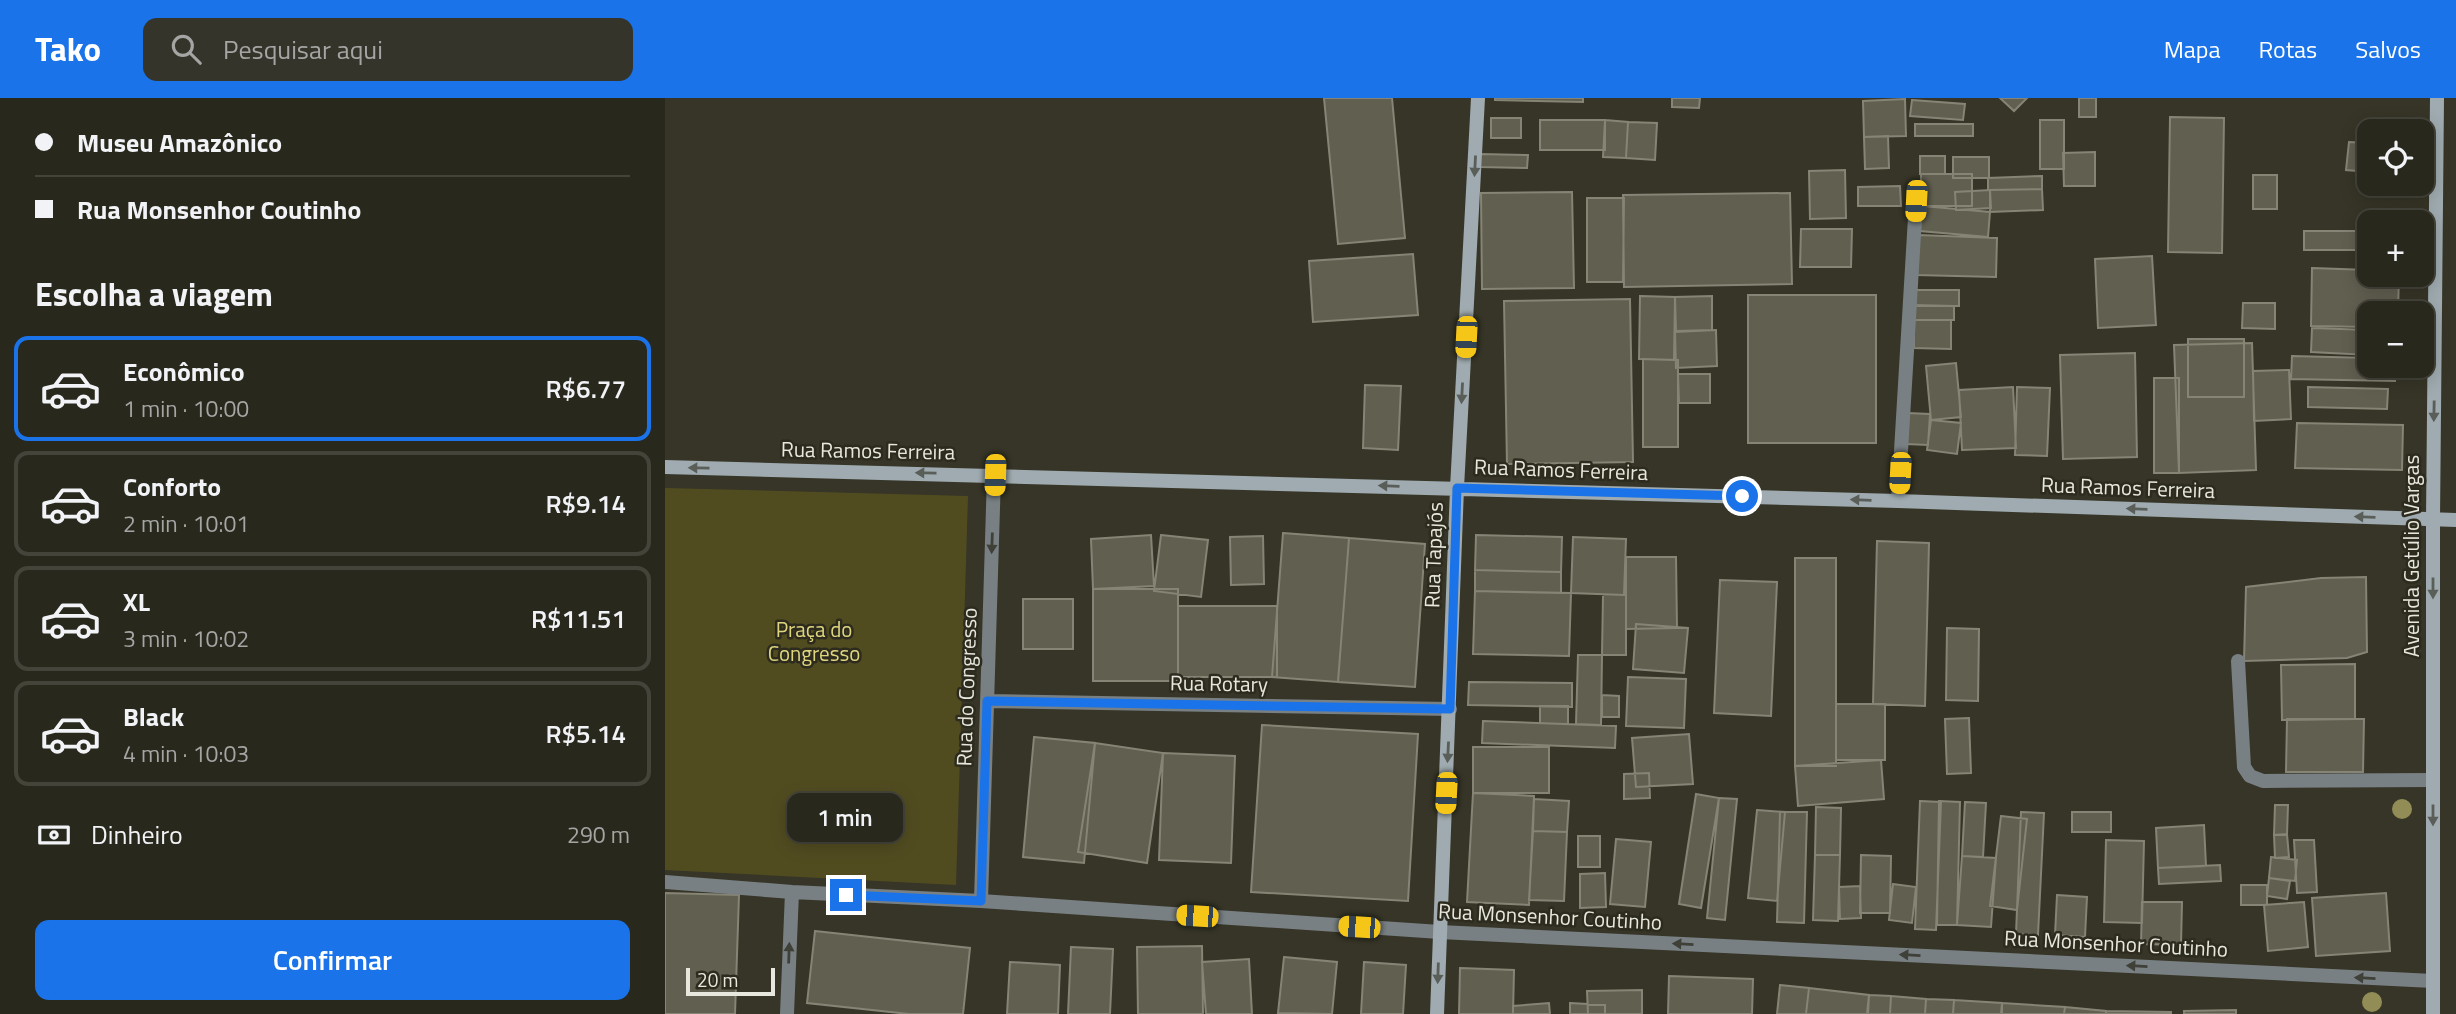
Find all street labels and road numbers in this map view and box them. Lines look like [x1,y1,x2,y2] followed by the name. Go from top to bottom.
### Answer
[781,432,956,468] street label: Rua Ramos Ferreira
[1473,450,1649,488] street label: Rua Ramos Ferreira
[2395,455,2427,657] street label: Avenida Getúlio Vargas
[2040,468,2216,506] street label: Rua Ramos Ferreira
[1415,501,1451,608] street label: Rua Tapajós
[947,607,985,767] street label: Rua do Congresso
[1170,666,1268,700] street label: Rua Rotary
[1437,894,1663,938] street label: Rua Monsenhor Coutinho
[2003,921,2229,965] street label: Rua Monsenhor Coutinho

